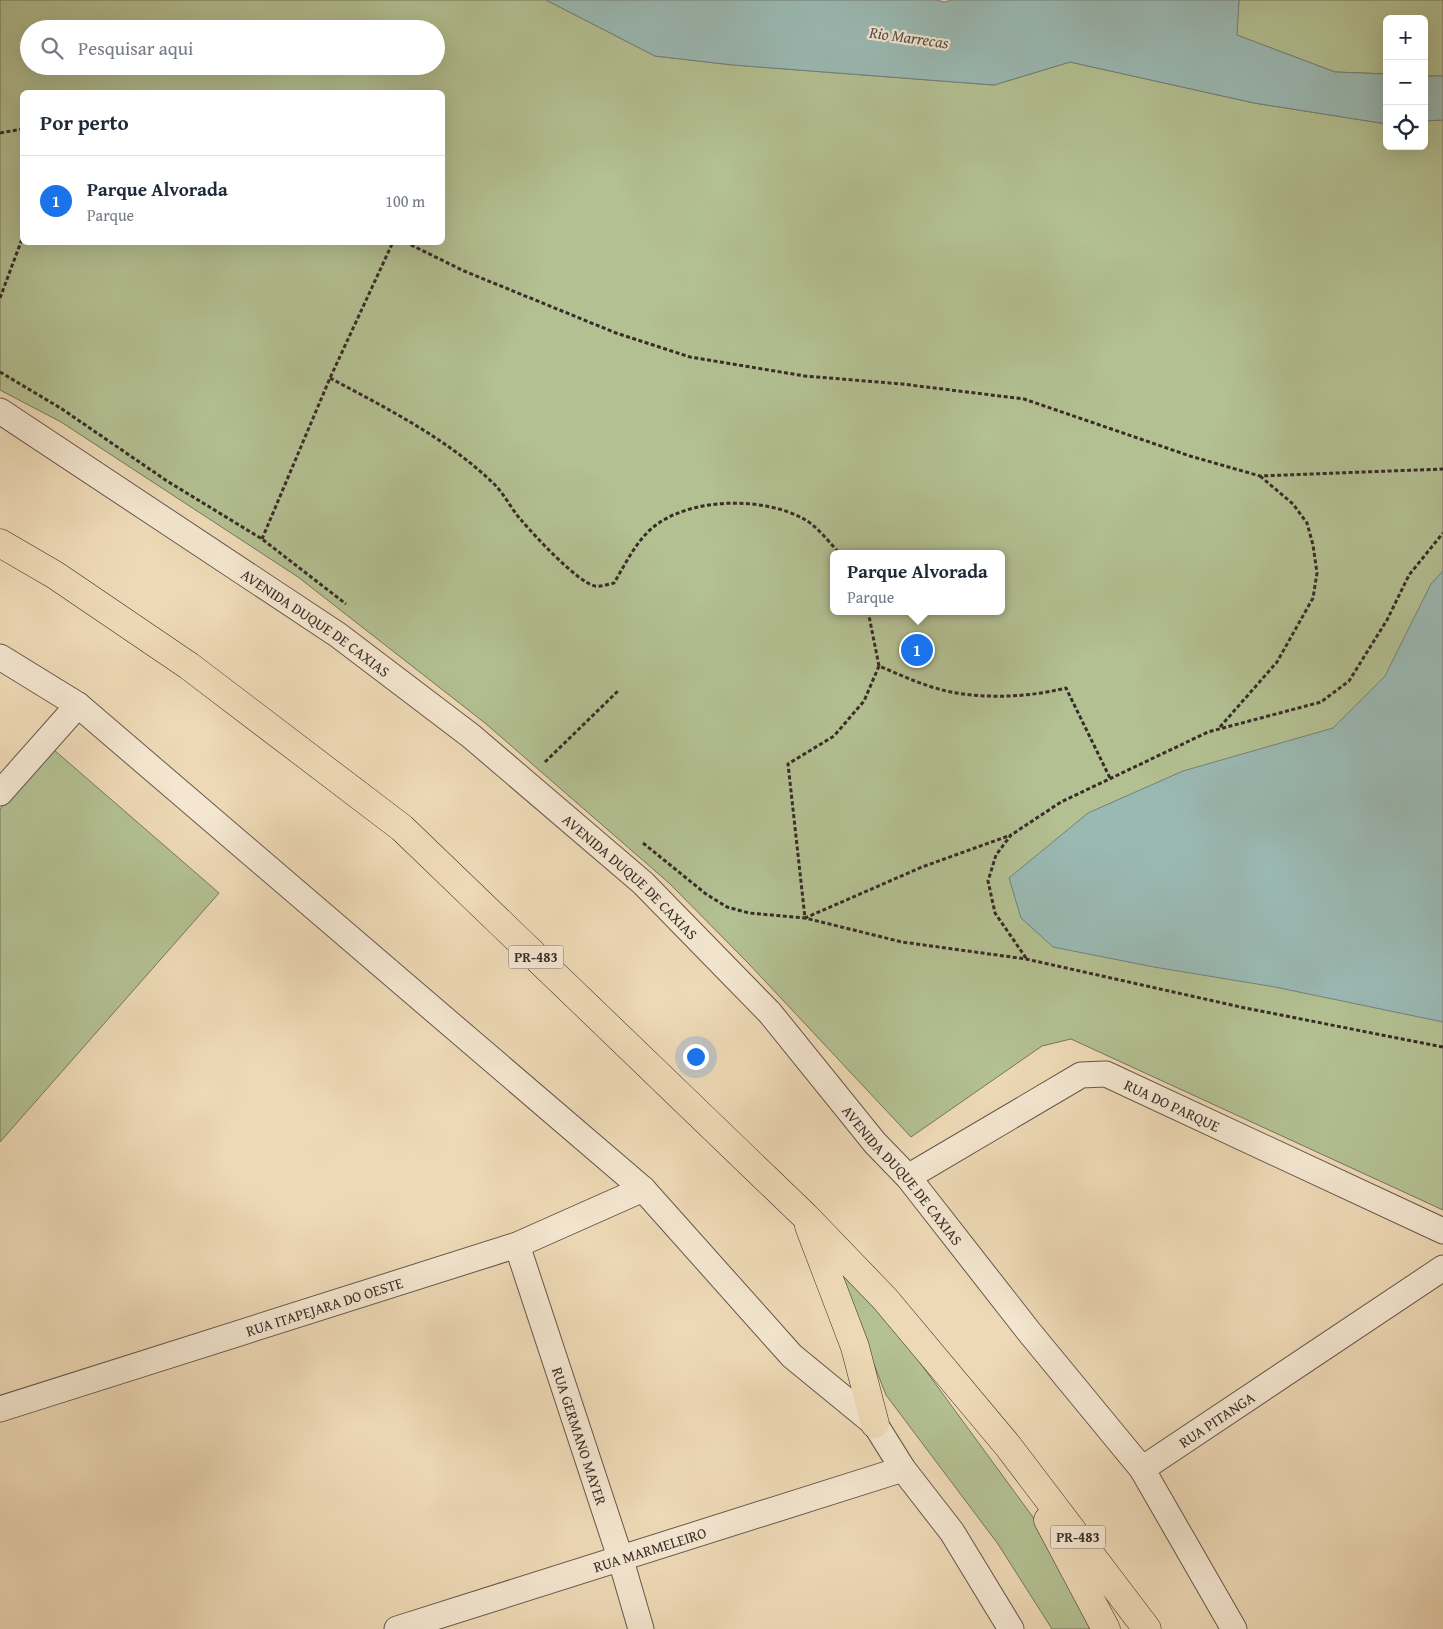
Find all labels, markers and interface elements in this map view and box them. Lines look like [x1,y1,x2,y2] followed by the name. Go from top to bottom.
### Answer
[1383,15,1428,150] map controls
[1383,15,1428,60] button: +
[867,19,950,54] water label: Rio Marrecas
[20,20,445,75] search box
[38,34,66,62] icon: search
[78,34,193,62] text: Pesquisar aqui
[1383,60,1428,105] button: −
[1383,105,1428,150] button: locate
[40,107,129,138] text: Por perto
[87,175,228,203] text: Parque Alvorada
[52,189,60,213] text: 1
[385,189,425,213] text: 100 m
[87,203,134,227] text: Parque
[830,550,1005,615] popup
[847,557,988,585] text: Parque Alvorada
[237,563,395,681] street label: AVENIDA DUQUE DE CAXIAS
[847,585,894,609] text: Parque
[901,631,933,669] pin: 1
[558,809,703,944] street label: AVENIDA DUQUE DE CAXIAS
[508,946,564,969] road number: PR-483
[683,1044,709,1070] your location
[1121,1074,1224,1136] street label: RUA DO PARQUE
[838,1101,968,1249] street label: AVENIDA DUQUE DE CAXIAS
[243,1271,406,1341] street label: RUA ITAPEJARA DO OESTE
[547,1364,613,1508] street label: RUA GERMANO MAYER
[1174,1386,1259,1452] street label: RUA PITANGA
[590,1521,709,1577] street label: RUA MARMELEIRO
[1050,1525,1106,1548] road number: PR-483

